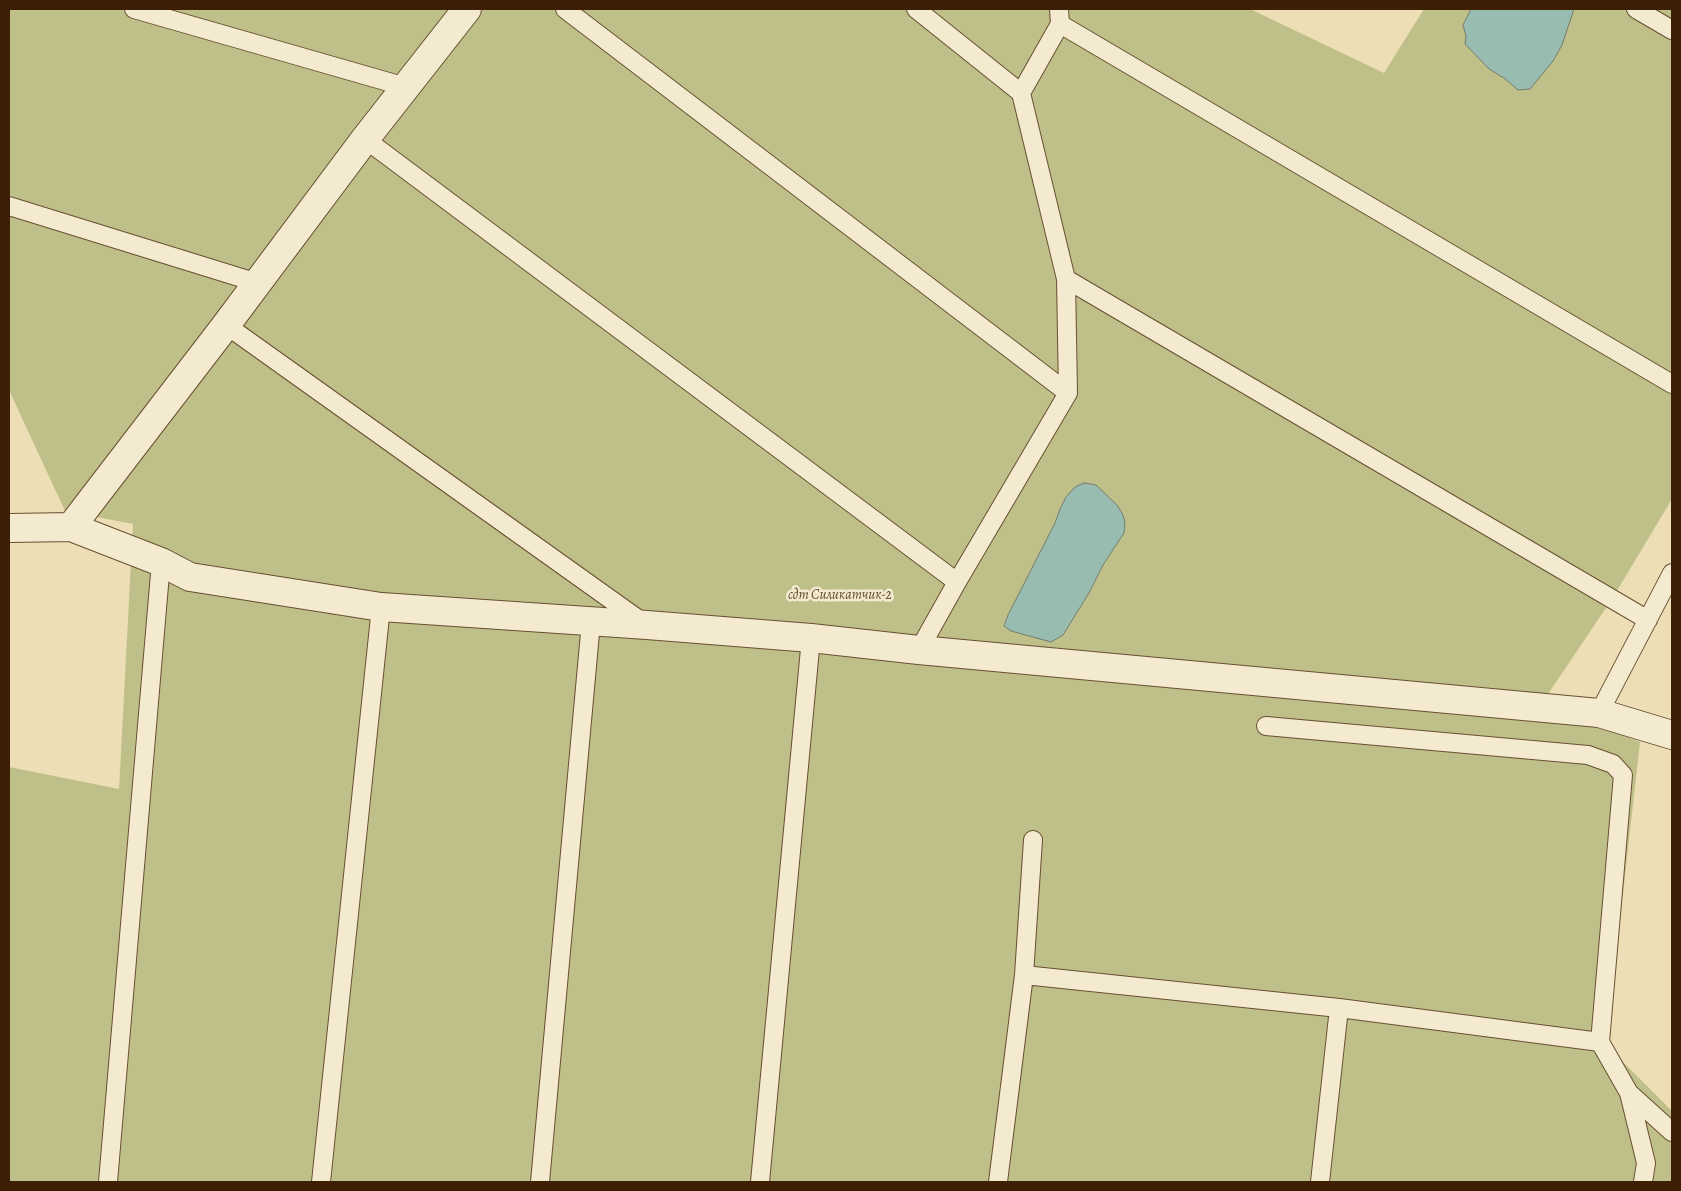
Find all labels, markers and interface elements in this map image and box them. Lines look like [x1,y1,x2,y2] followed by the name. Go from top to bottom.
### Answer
[788,588,892,604] park label: сдт Силикатчик-2

